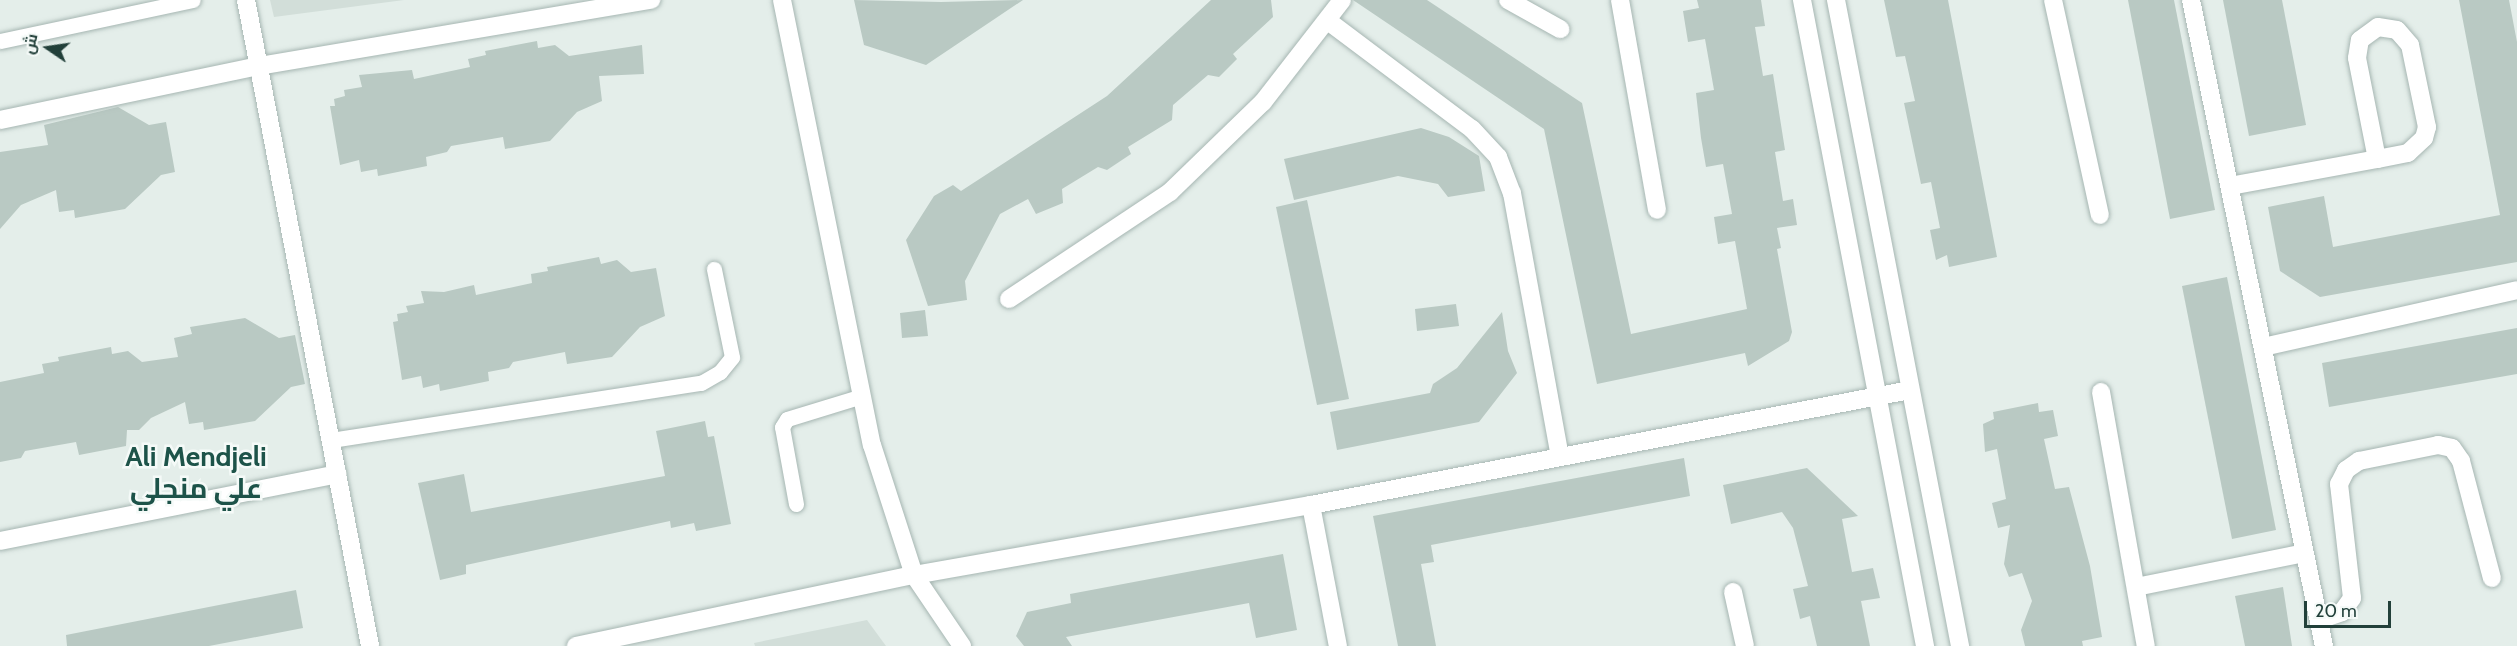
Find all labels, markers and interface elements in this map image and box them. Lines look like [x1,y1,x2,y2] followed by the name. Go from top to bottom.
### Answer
[18,18,78,78] north arrow
[18,32,42,56] text: ش
[125,439,267,505] district label: Ali Mendjeli علي منجلي
[2307,589,2394,627] scale bar
[2315,600,2357,622] text: 20 m

